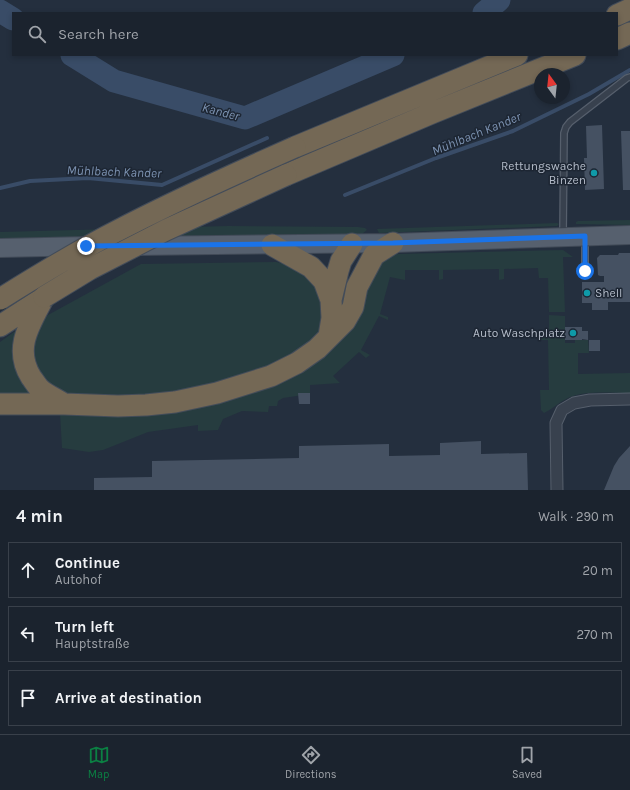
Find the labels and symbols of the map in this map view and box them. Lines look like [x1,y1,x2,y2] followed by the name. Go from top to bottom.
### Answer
[534,68,570,104] north arrow
[200,99,242,124] water label: Kander
[429,109,523,158] water label: Mühlbach Kander
[501,159,586,187] place label: Rettungswache Binzen
[66,162,162,181] water label: Mühlbach Kander
[589,168,599,178] marker: Rettungswache Binzen
[77,237,95,255] route end
[576,262,594,280] route start
[595,286,622,300] place label: Shell
[582,288,592,298] marker: Shell
[473,326,565,340] place label: Auto Waschplatz
[568,328,578,338] marker: Auto Waschplatz

